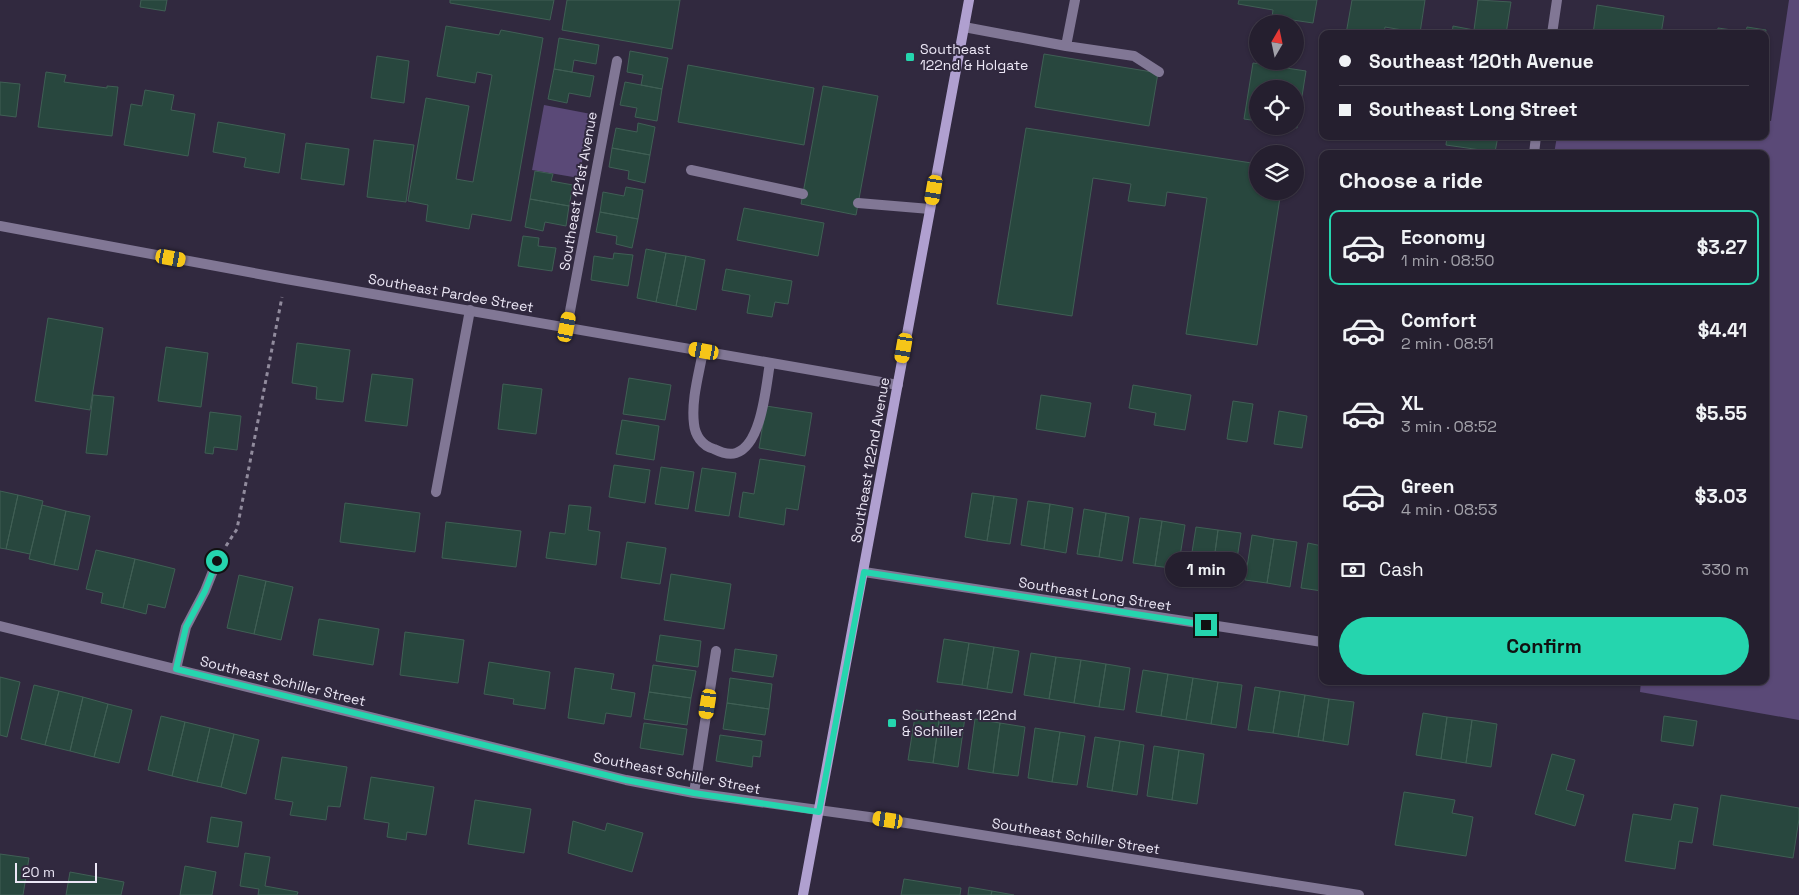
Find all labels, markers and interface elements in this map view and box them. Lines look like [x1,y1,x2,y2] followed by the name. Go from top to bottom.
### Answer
[1249,15,1304,70] north arrow
[1249,15,1304,200] map controls
[920,40,1028,74] place label: Southeast 122nd & Holgate
[1369,49,1594,74] text: Southeast 120th Avenue
[904,51,916,63] marker: Southeast 122nd & Holgate
[1249,80,1304,135] button: locate
[1369,97,1578,122] text: Southeast Long Street
[555,110,601,272] street label: Southeast 121st Avenue
[1249,145,1304,200] button: layers
[1339,166,1483,194] text: Choose a ride
[924,174,943,206] car
[1341,225,1386,270] icon: car
[1401,225,1485,250] text: Economy
[1697,235,1747,260] text: $3.27
[154,248,187,268] car
[1401,250,1495,271] text: 1 min · 08:50
[367,270,535,316] street label: Southeast Pardee Street
[1341,308,1386,353] icon: car
[1401,308,1477,333] text: Comfort
[556,311,577,343] car
[1698,318,1747,343] text: $4.41
[894,332,913,364] car
[1401,333,1494,354] text: 2 min · 08:51
[687,341,720,361] car
[847,376,893,544] street label: Southeast 122nd Avenue
[1341,391,1386,436] icon: car
[1401,391,1424,416] text: XL
[1696,401,1747,426] text: $5.55
[1401,416,1497,437] text: 3 min · 08:52
[1341,474,1386,519] icon: car
[1401,474,1454,499] text: Green
[1695,484,1747,509] text: $3.03
[1401,499,1497,520] text: 4 min · 08:53
[206,550,228,572] route start
[1165,552,1247,588] callout: 1 min
[1339,556,1367,584] icon: cash
[1379,557,1424,582] text: Cash
[1186,559,1226,580] text: 1 min
[1702,559,1749,580] text: 330 m
[1017,573,1173,615] street label: Southeast Long Street
[1195,614,1217,636] route end
[1339,617,1749,675] button: Confirm
[198,652,368,710] street label: Southeast Schiller Street
[698,688,717,720] car
[902,706,1017,740] place label: Southeast 122nd & Schiller
[886,717,898,729] marker: Southeast 122nd & Schiller
[592,748,762,798] street label: Southeast Schiller Street
[872,810,903,830] car
[991,814,1161,858] street label: Southeast Schiller Street
[15,860,98,883] scale bar
[22,863,55,881] text: 20 m

